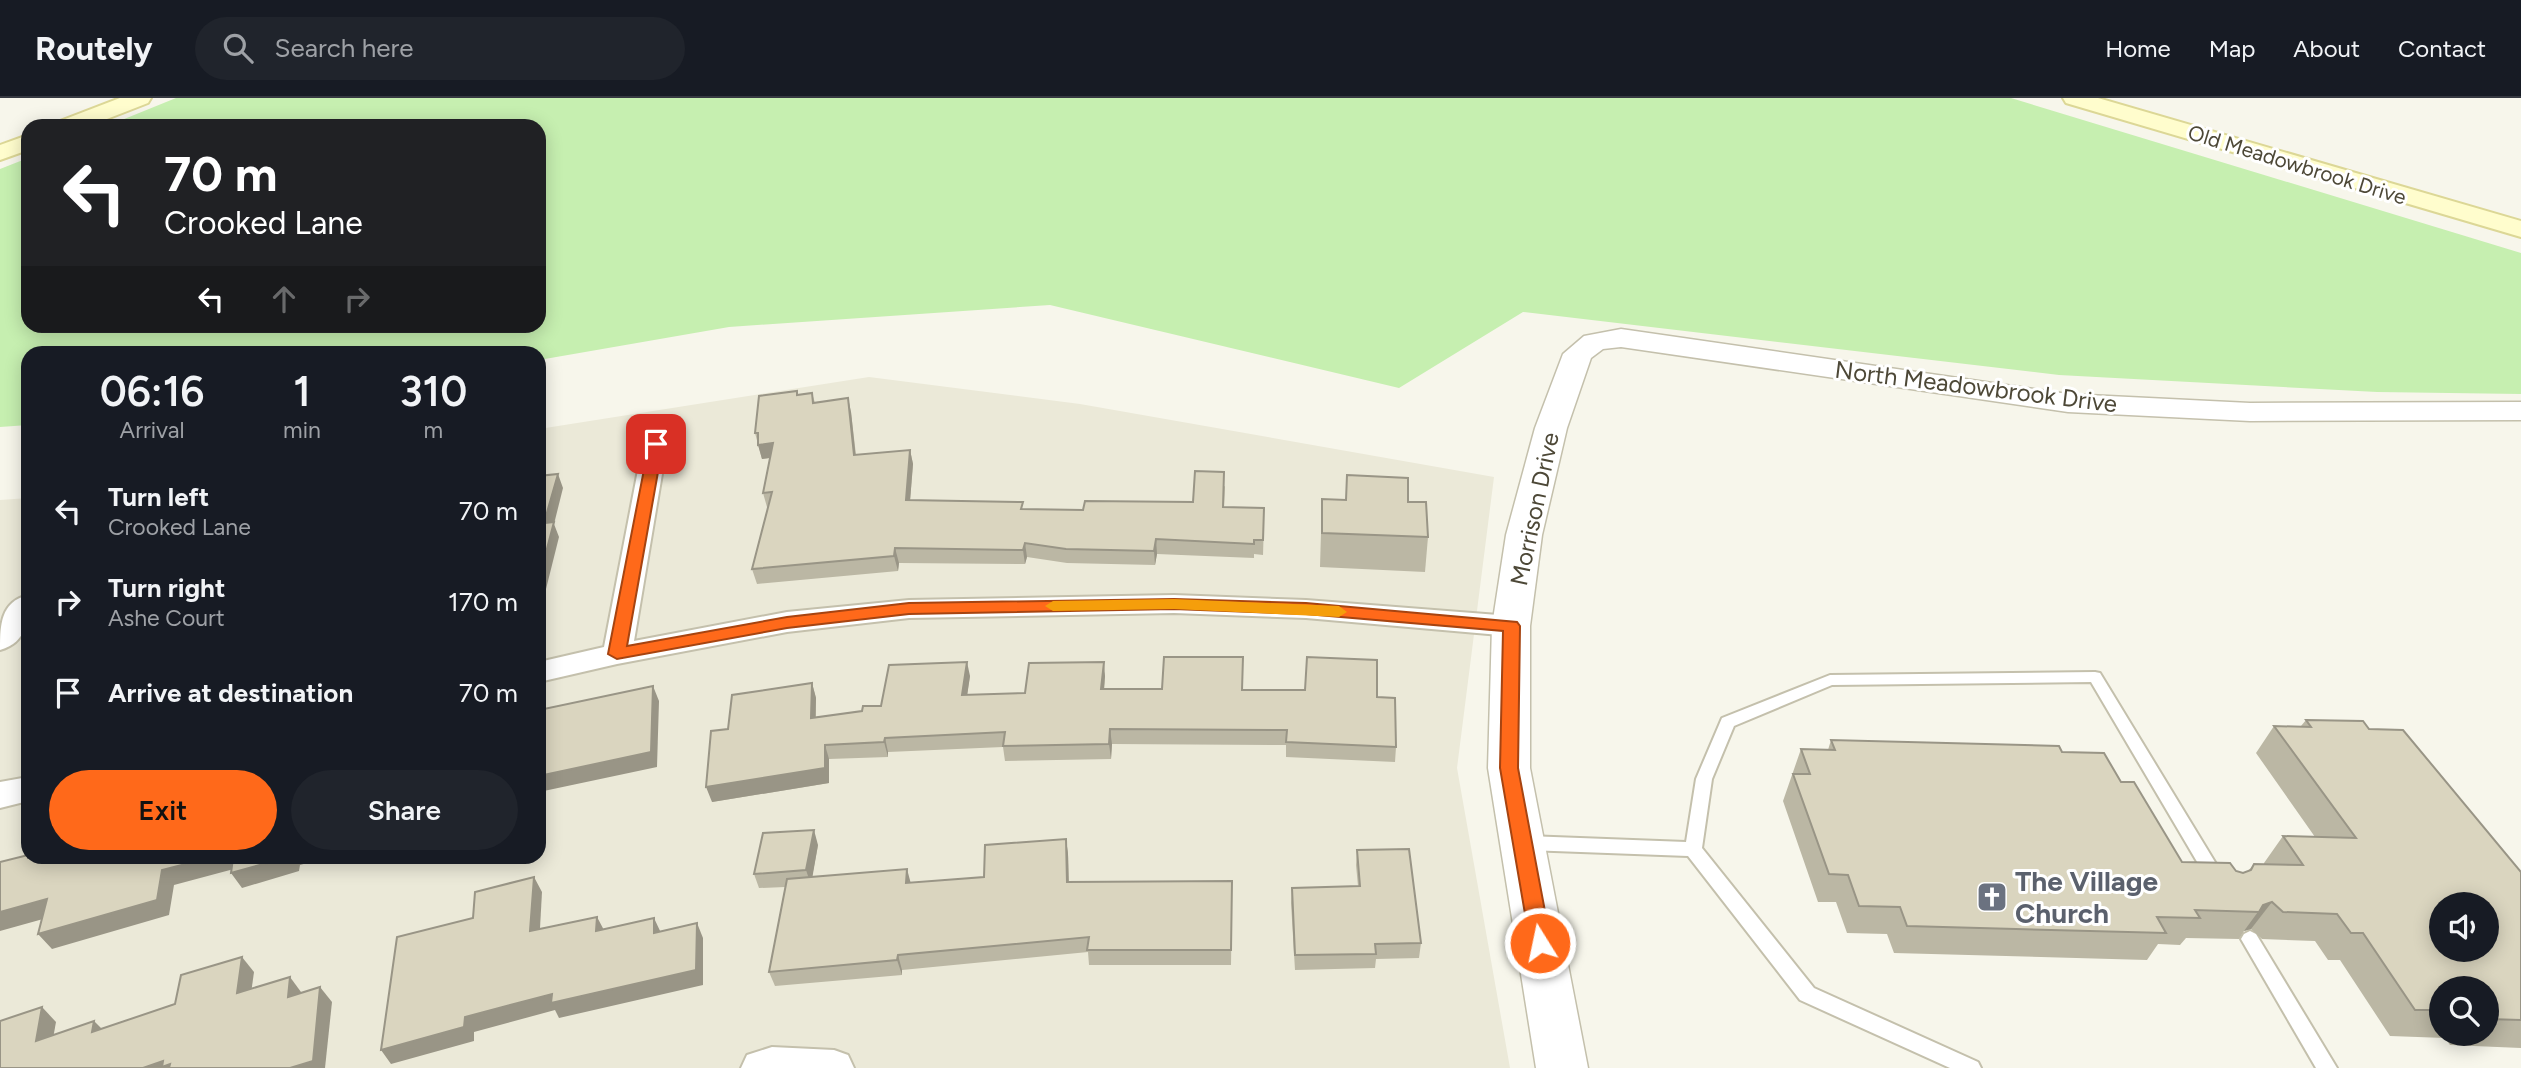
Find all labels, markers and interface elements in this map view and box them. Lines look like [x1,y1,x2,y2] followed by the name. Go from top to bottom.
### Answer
[195,17,685,80] search box
[35,29,153,68] text: Routely
[219,29,257,67] icon: search
[275,32,414,64] text: Search here
[2105,34,2171,63] text: Home
[2209,34,2255,63] text: Map
[2293,34,2360,63] text: About
[2398,34,2486,63] text: Contact
[2185,119,2409,210] street label: Old Meadowbrook Drive
[164,144,277,203] text: 70 m
[49,147,140,238] icon: left
[164,204,363,242] text: Crooked Lane
[192,280,230,318] icon: left
[265,280,303,318] icon: ahead
[338,280,376,318] icon: right
[1833,355,2119,418] street label: North Meadowbrook Drive
[100,366,204,417] text: 06:16
[293,366,311,417] text: 1
[399,366,467,417] text: 310
[626,414,686,474] pin
[120,416,185,444] text: Arrival
[283,416,321,444] text: min
[424,416,443,444] text: m
[637,425,675,463] icon: arrive
[1504,430,1565,588] street label: Morrison Drive
[108,481,209,513] text: Turn left
[49,492,87,530] icon: left
[459,495,518,527] text: 70 m
[108,513,251,541] text: Crooked Lane
[108,572,225,604] text: Turn right
[49,583,87,621] icon: right
[448,586,518,618] text: 170 m
[108,604,225,632] text: Ashe Court
[49,674,87,712] icon: arrive
[108,677,353,709] text: Arrive at destination
[459,677,518,709] text: 70 m
[49,770,277,850] button: Exit
[291,770,518,850] button: Share
[2015,864,2158,930] place label: The Village Church
[1975,880,2009,914] church icon: The Village Church
[2429,892,2499,1046] map controls
[2429,892,2499,962] button: sound
[1503,906,1577,980] position arrow
[2429,976,2499,1046] button: search

